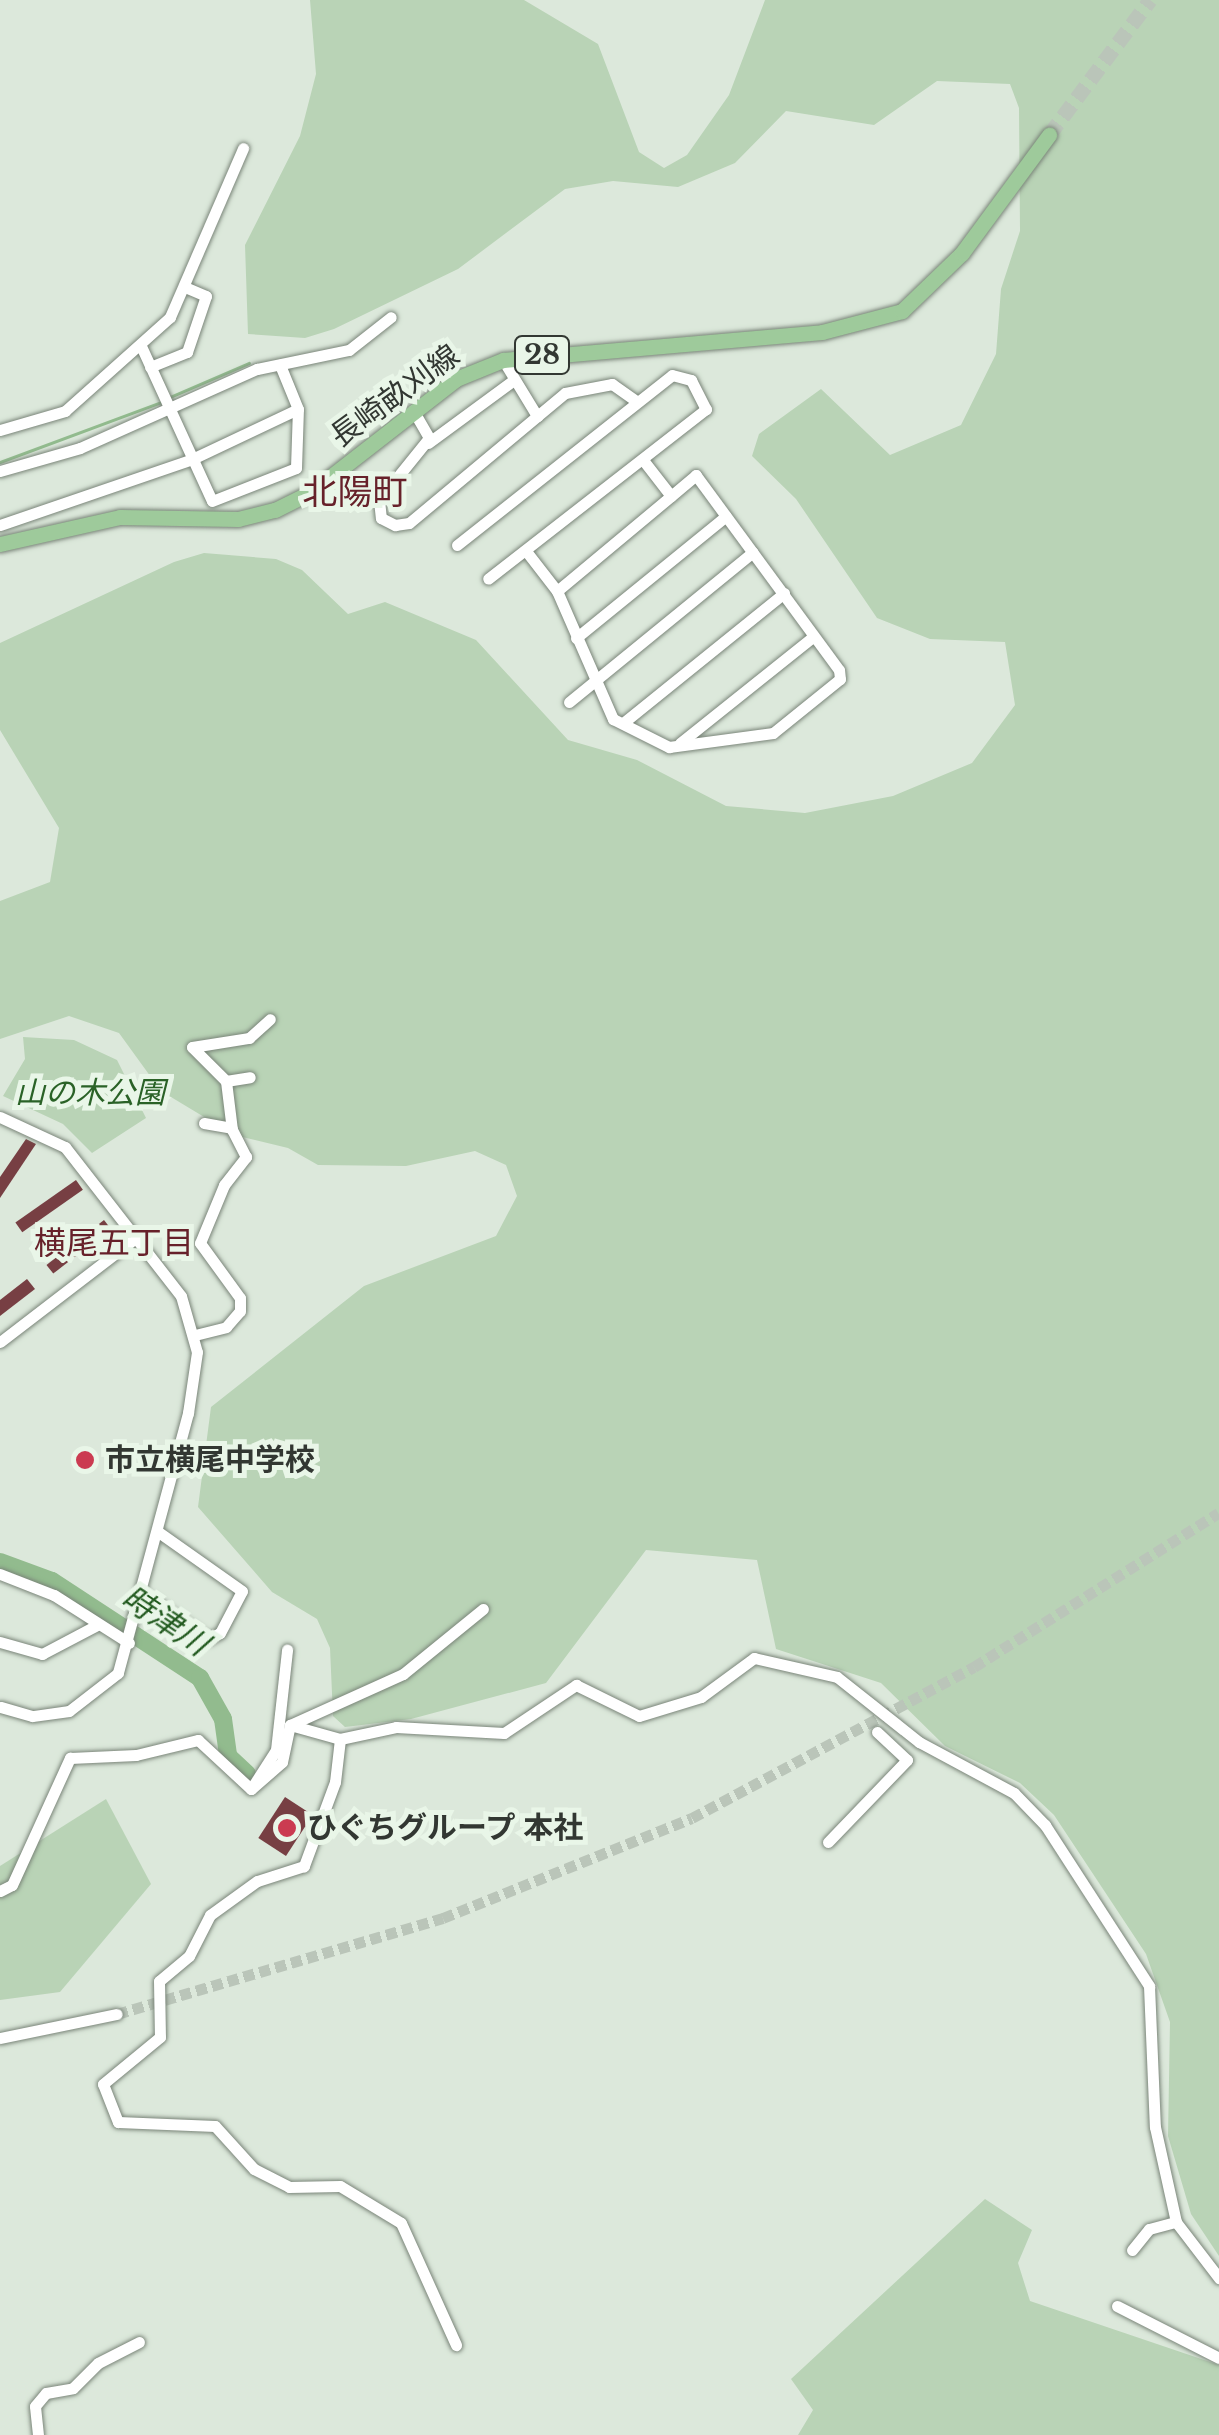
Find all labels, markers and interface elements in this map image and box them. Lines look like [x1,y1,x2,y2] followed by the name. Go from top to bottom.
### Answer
[512,332,572,378] road number: 28
[324,337,466,455] street label: 長崎畝刈線
[303,471,407,513] district label: 北陽町
[15,1075,165,1111] park label: 山の木公園
[34,1224,194,1262] district label: 横尾五丁目
[105,1442,315,1478] place label: 市立横尾中学校
[74,1449,96,1471] marker: 市立横尾中学校
[114,1578,216,1664] water label: 時津川
[307,1810,585,1846] place label: ひぐちグループ 本社
[276,1817,298,1839] marker: ひぐちグループ 本社

